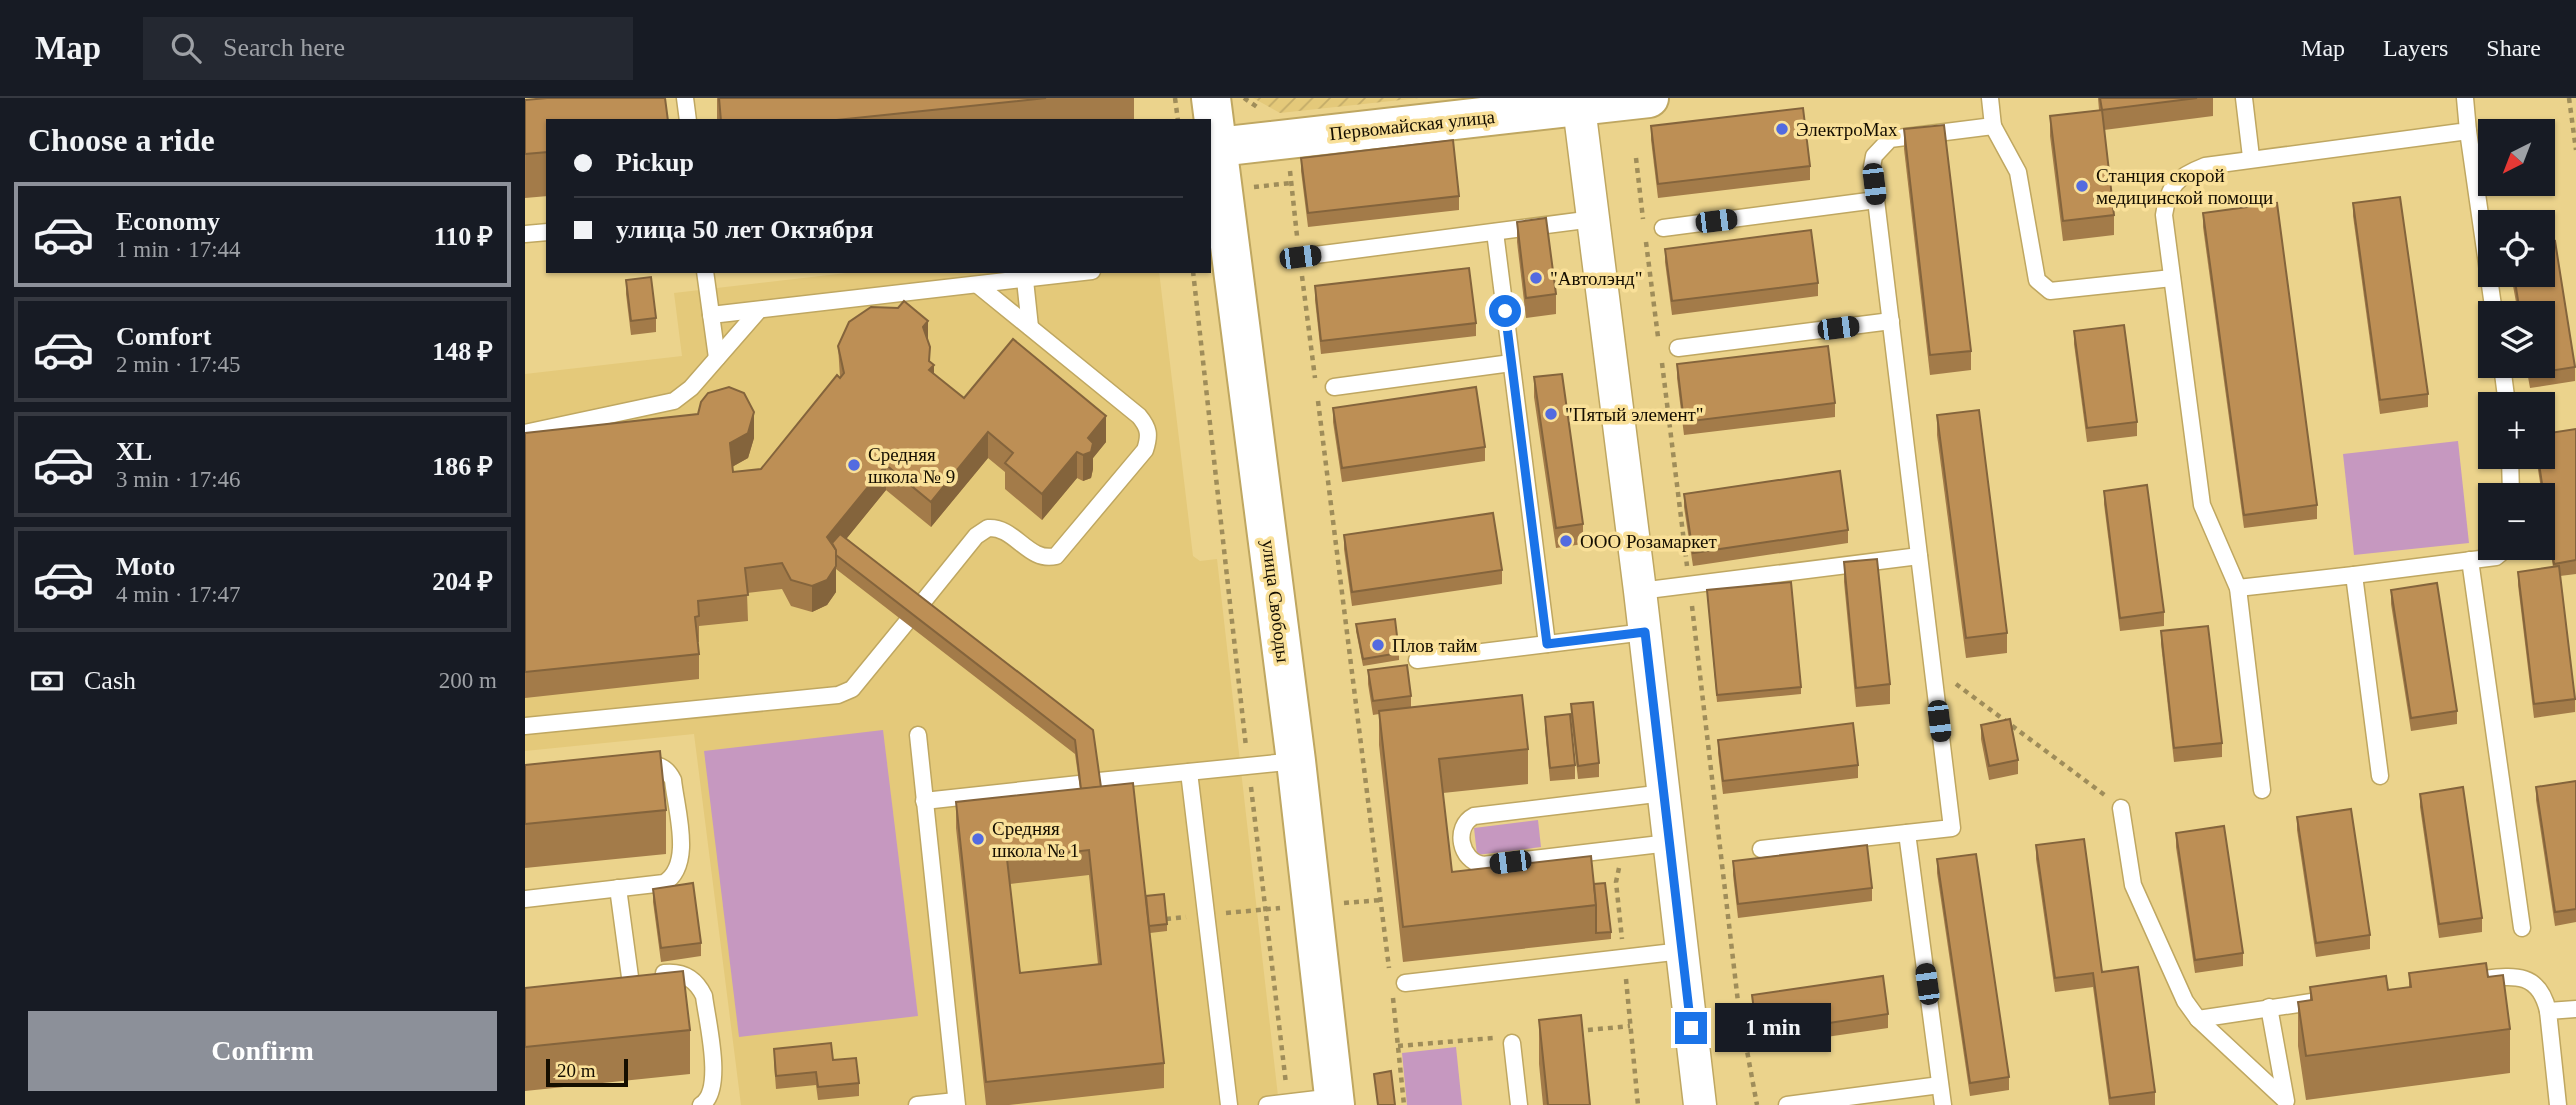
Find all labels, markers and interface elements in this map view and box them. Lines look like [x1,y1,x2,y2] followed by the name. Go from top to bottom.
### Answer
[143,17,633,80] search box
[167,29,205,67] icon: search
[35,30,101,66] text: Map
[223,33,345,62] text: Search here
[2301,35,2345,61] text: Map
[2383,35,2448,61] text: Layers
[2486,35,2541,61] text: Share
[1328,106,1496,144] street label: Первомайская улица
[1796,119,1898,140] place label: ЭлектроMax
[2478,119,2555,196] north arrow
[2478,119,2555,560] map controls
[1774,121,1790,137] marker: ЭлектроMax
[28,122,215,158] text: Choose a ride
[616,148,694,177] text: Pickup
[1862,162,1887,206] car
[2096,165,2273,208] place label: Станция скорой медицинской помощи
[2074,178,2090,194] marker: Станция скорой медицинской помощи
[32,203,95,266] icon: car
[116,207,220,236] text: Economy
[1694,208,1739,234] car
[2478,210,2555,287] button: locate
[616,215,874,244] text: улица 50 лет Октября
[434,222,493,251] text: 110 ₽
[116,237,241,262] text: 1 min · 17:44
[1278,244,1323,270] car
[1550,268,1643,289] place label: "Автолэнд"
[1528,270,1544,286] marker: "Автолэнд"
[1489,295,1521,327] route start
[2478,301,2555,378] button: layers
[1816,315,1861,341] car
[32,318,95,381] icon: car
[116,322,211,351] text: Comfort
[432,337,493,366] text: 148 ₽
[116,352,241,377] text: 2 min · 17:45
[2478,392,2555,469] button: +
[1565,404,1704,425] place label: "Пятый элемент"
[1543,406,1559,422] marker: "Пятый элемент"
[32,433,95,496] icon: car
[116,437,152,466] text: XL
[868,444,955,487] place label: Средняя школа № 9
[432,452,493,481] text: 186 ₽
[846,457,862,473] marker: Средняя школа № 9
[116,467,241,492] text: 3 min · 17:46
[2478,483,2555,560] button: −
[1580,531,1717,552] place label: ООО Розамаркет
[1558,533,1574,549] marker: ООО Розамаркет
[1258,538,1294,664] street label: улица Свободы
[32,548,95,611] icon: car
[116,552,175,581] text: Moto
[432,567,493,596] text: 204 ₽
[116,582,241,607] text: 4 min · 17:47
[1392,635,1478,656] place label: Плов тайм
[1370,637,1386,653] marker: Плов тайм
[28,662,66,700] icon: cash
[84,666,136,695] text: Cash
[439,668,497,693] text: 200 m
[1927,699,1952,743] car
[992,818,1079,861] place label: Средняя школа № 1
[970,831,986,847] marker: Средняя школа № 1
[1488,849,1533,875] car
[1914,962,1941,1006] car
[1715,1004,1831,1052] callout: 1 min
[28,1011,497,1091] button: Confirm
[1675,1012,1707,1044] route end
[1745,1015,1801,1040] text: 1 min
[546,1056,628,1088] scale bar
[557,1060,596,1081] text: 20 m

